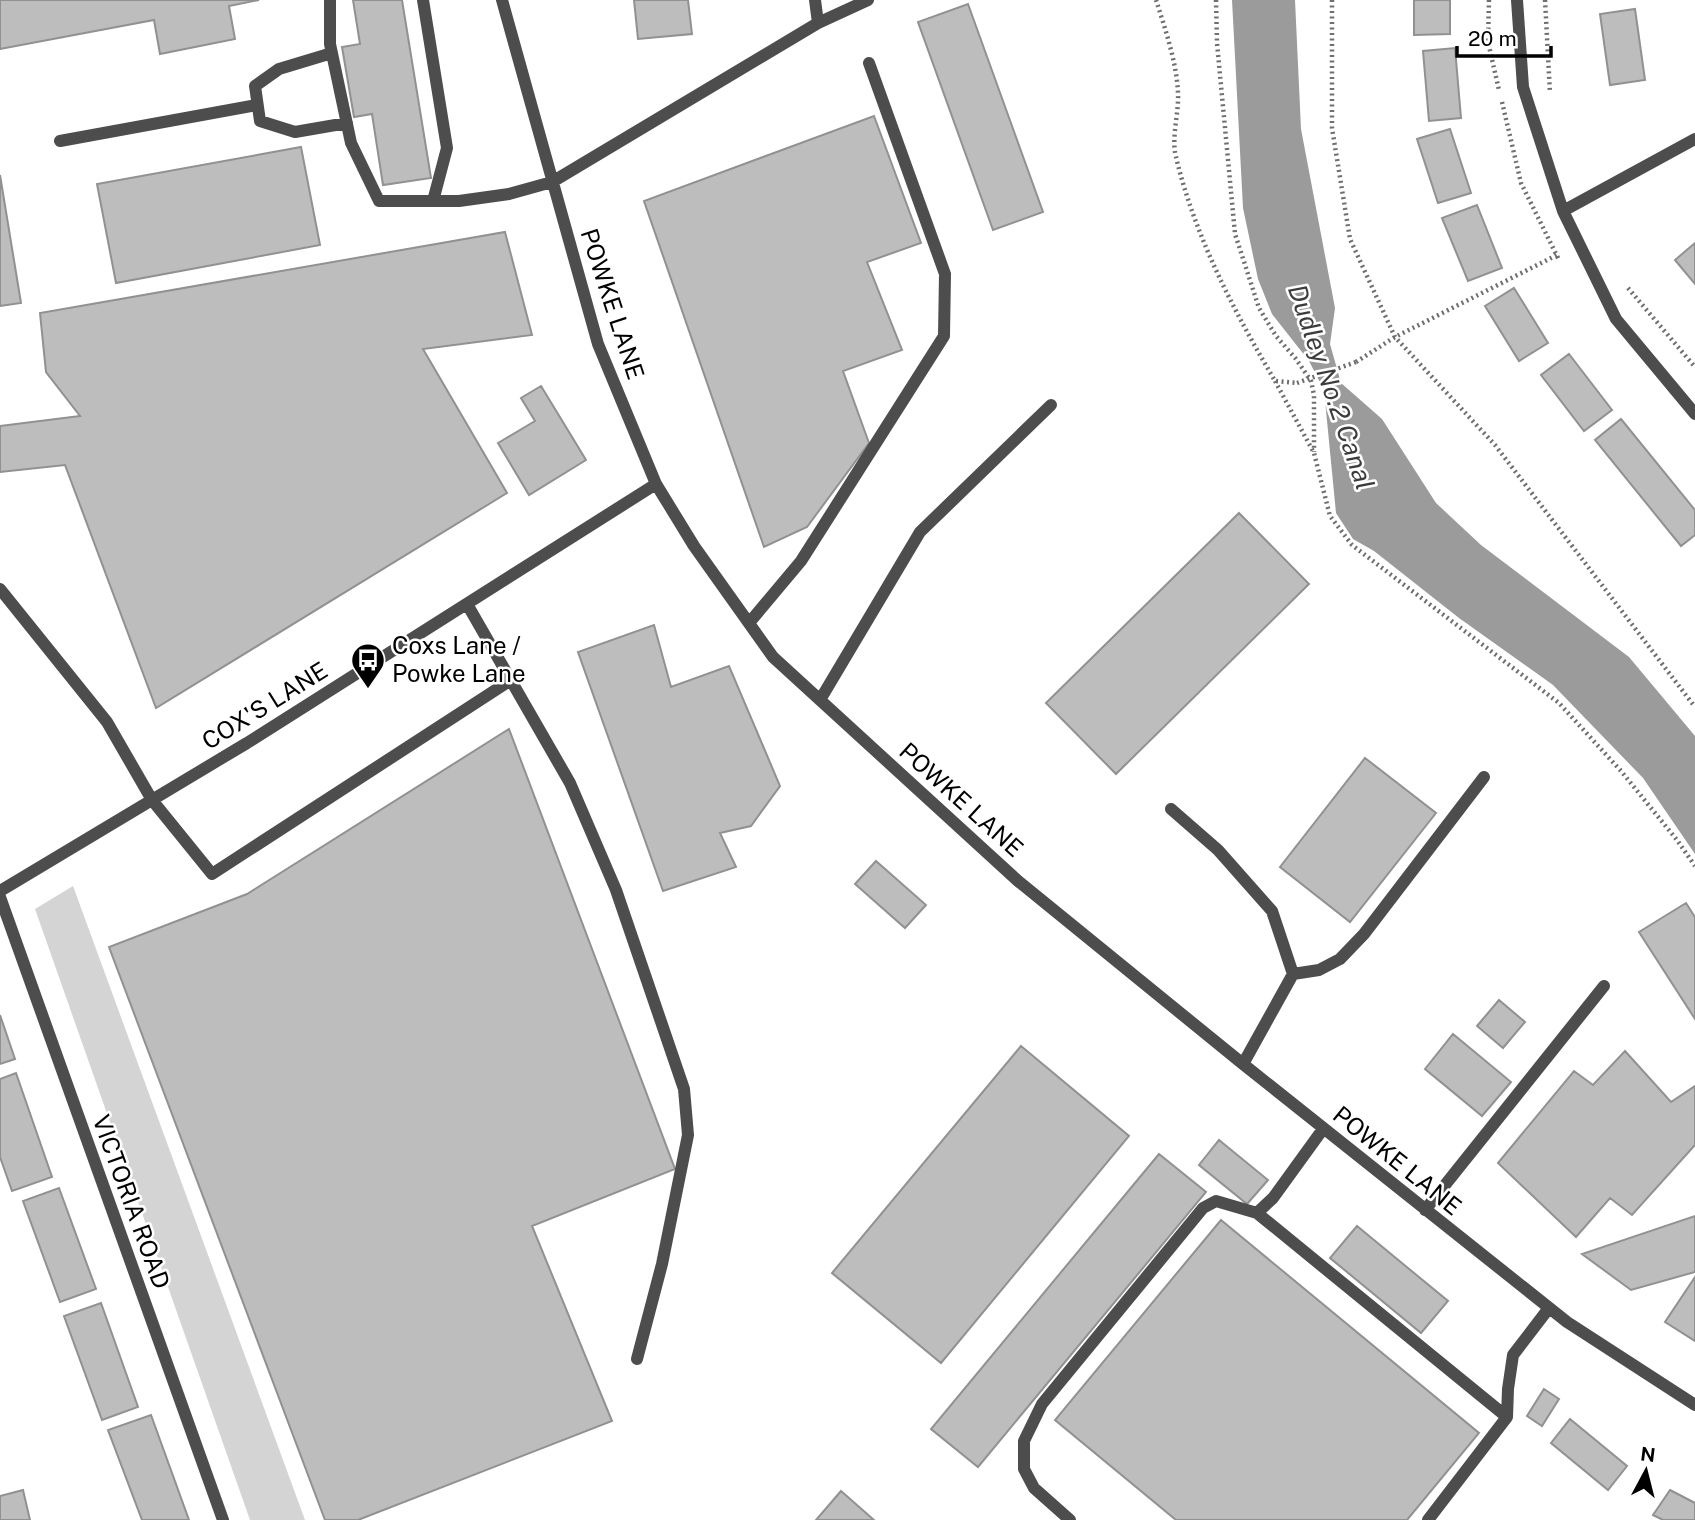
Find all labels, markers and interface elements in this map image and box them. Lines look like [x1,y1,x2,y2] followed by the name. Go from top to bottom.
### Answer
[1457,14,1552,58] scale bar
[1468,26,1517,51] text: 20 m
[575,225,650,383] street label: POWKE LANE
[1282,280,1381,494] water label: Dudley No.2 Canal
[392,631,526,687] place label: Coxs Lane / Powke Lane
[349,641,387,690] bus stop icon: Coxs Lane / Powke Lane
[197,656,332,755] street label: COX'S LANE
[894,736,1029,862] street label: POWKE LANE
[1328,1100,1467,1220] street label: POWKE LANE
[87,1111,176,1292] street label: VICTORIA ROAD
[1611,1436,1681,1506] north arrow
[1639,1442,1657,1466] text: N

